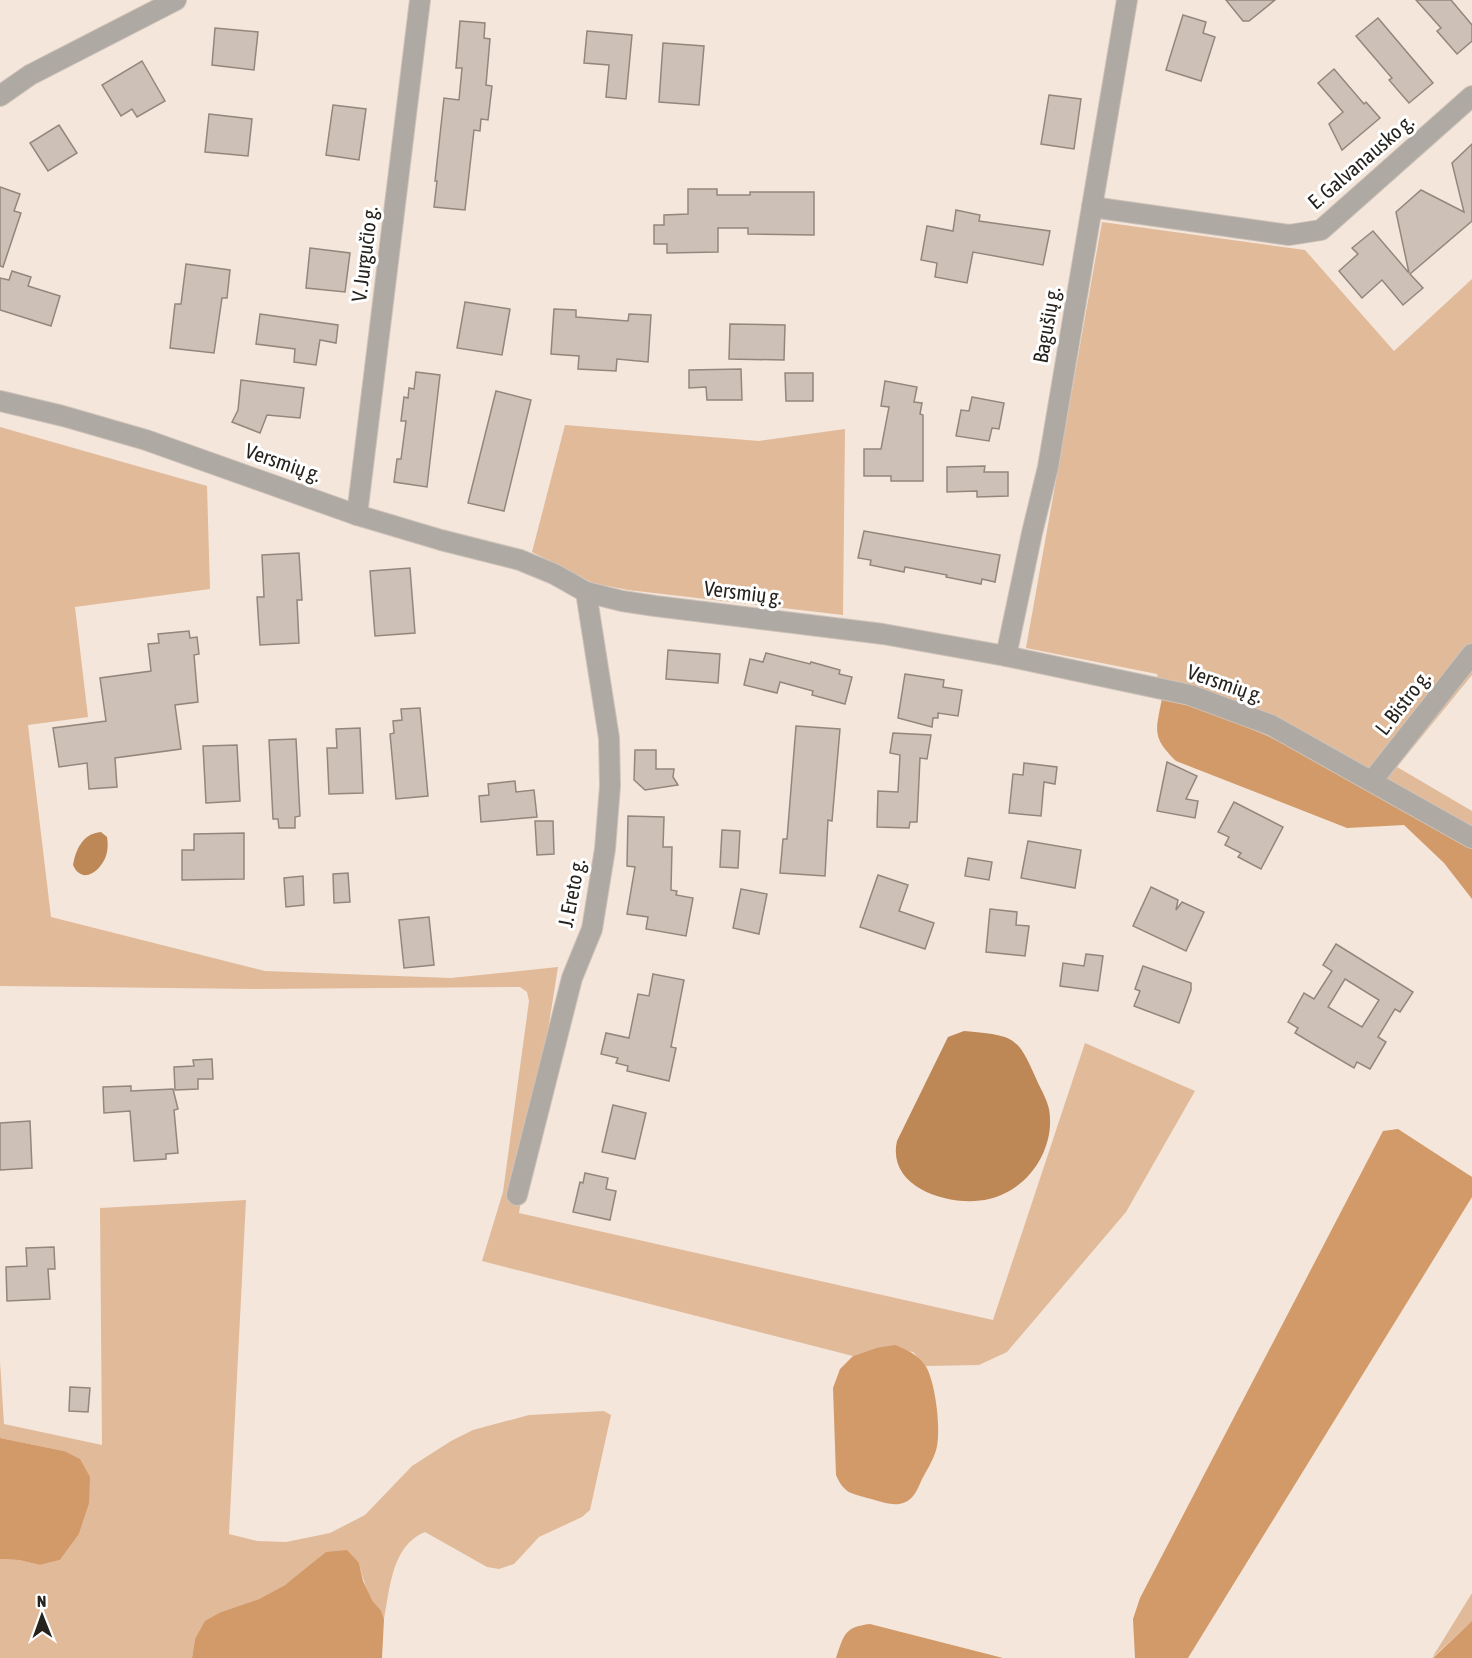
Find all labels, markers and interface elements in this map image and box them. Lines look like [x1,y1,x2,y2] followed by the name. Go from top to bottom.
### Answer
[1303,109,1418,214] street label: E. Galvanausko g.
[346,205,382,303] street label: V. Jurgučio g.
[1028,285,1065,365] street label: Bagušių g.
[242,438,324,486] street label: Versmių g.
[703,575,784,609] street label: Versmių g.
[1184,659,1266,707] street label: Versmių g.
[1370,666,1435,739] street label: L. Bistro g.
[553,857,589,929] street label: J. Ereto g.
[12,1586,72,1646] north arrow
[37,1592,47,1610] text: N

